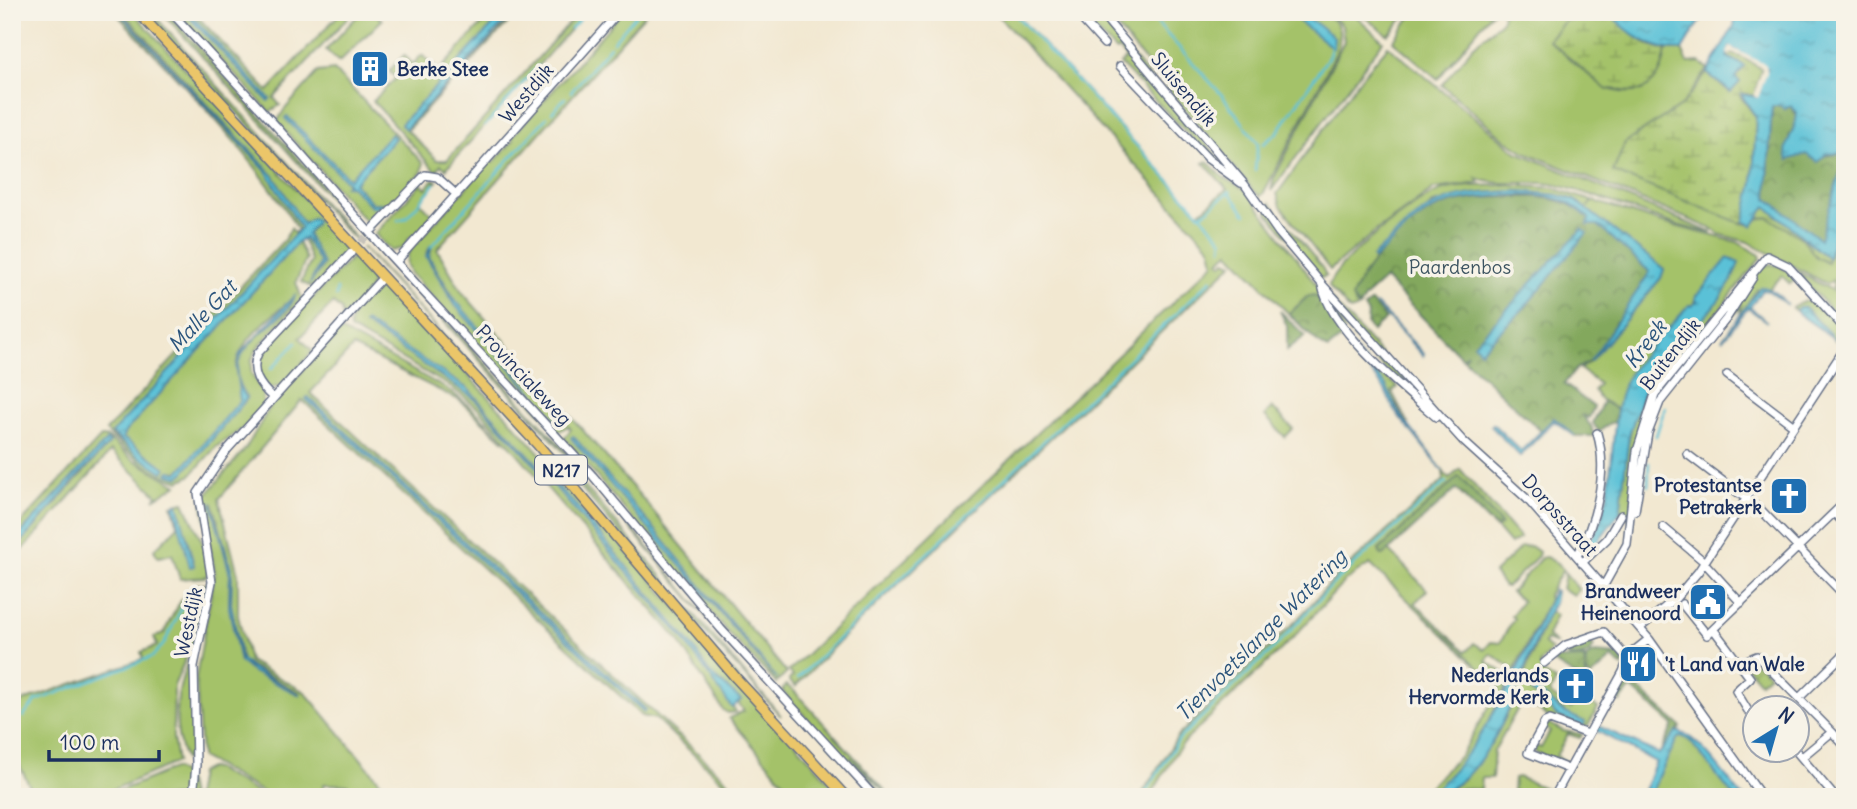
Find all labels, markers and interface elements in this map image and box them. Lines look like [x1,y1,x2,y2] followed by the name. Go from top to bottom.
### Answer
[1146,47,1222,131] street label: Sluisendijk
[349,48,391,90] building icon: Berke Stee
[397,57,489,81] place label: Berke Stee
[494,58,559,128] street label: Westdijk
[1409,255,1511,279] park label: Paardenbos
[162,272,244,358] water label: Malle Gat
[1618,313,1673,374] water label: Kreek
[1635,313,1706,395] street label: Buitendijk
[471,320,577,430] street label: Provincialeweg
[535,456,587,484] road number: N217
[1517,469,1603,561] street label: Dorpsstraat
[1654,473,1762,519] place label: Protestantse Petrakerk
[1768,475,1810,517] church icon: Protestantse Petrakerk
[1170,543,1353,726] water label: Tienvoetslange Watering
[1581,579,1681,625] place label: Brandweer Heinenoord
[1687,581,1729,623] public building icon: Brandweer Heinenoord
[169,584,207,659] street label: Westdijk
[1617,643,1659,685] restaurant icon: 't Land van Wale
[1665,652,1805,676] place label: 't Land van Wale
[1408,663,1549,709] place label: Nederlands Hervormde Kerk
[1555,665,1597,707] church icon: Nederlands Hervormde Kerk
[1742,694,1812,764] north arrow
[1774,702,1799,729] text: N
[49,718,159,762] scale bar
[60,729,119,756] text: 100 m

